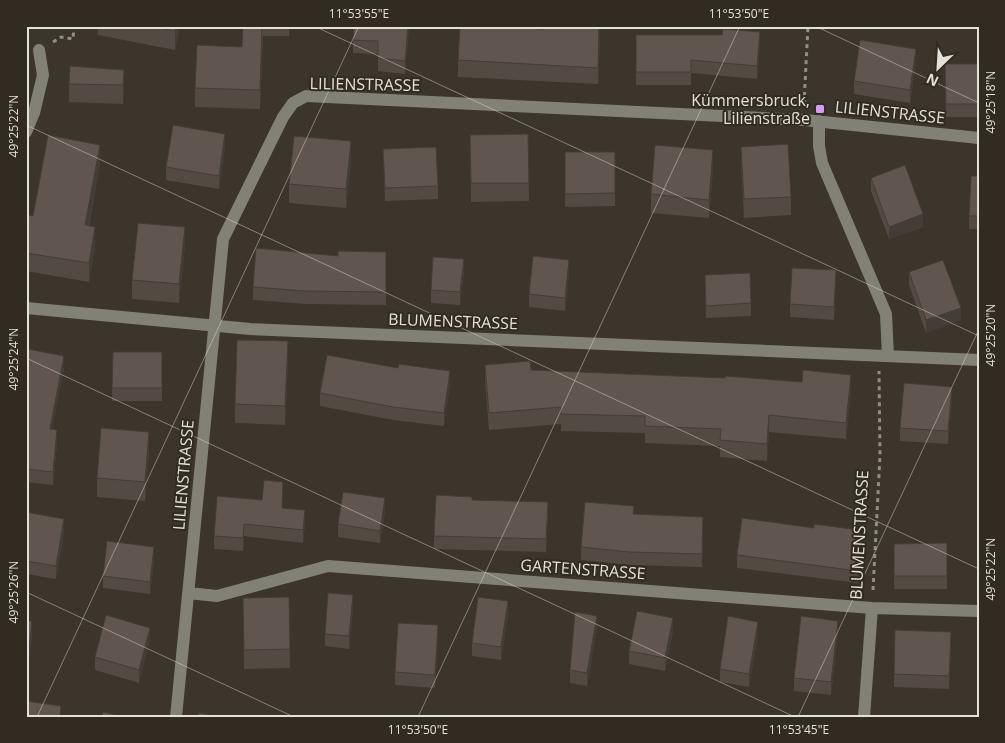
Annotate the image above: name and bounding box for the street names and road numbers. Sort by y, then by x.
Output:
street label: LILIENSTRASSE [310,72,420,96]
street label: LILIENSTRASSE [834,95,946,129]
street label: BLUMENSTRASSE [388,308,518,334]
street label: LILIENSTRASSE [167,419,199,531]
street label: BLUMENSTRASSE [845,470,873,600]
street label: GARTENSTRASSE [520,554,646,584]

